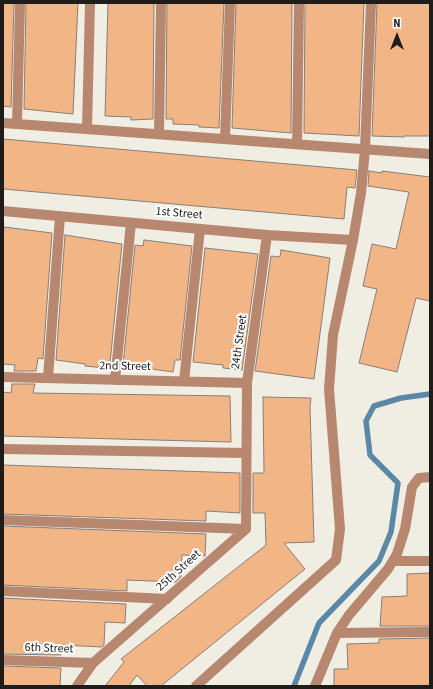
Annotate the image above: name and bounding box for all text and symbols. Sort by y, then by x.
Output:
north arrow [377,16,417,56]
text: N [393,16,401,31]
street label: 1st Street [155,205,203,223]
street label: 24th Street [229,314,251,370]
street label: 2nd Street [99,359,151,375]
street label: 25th Street [154,547,204,595]
street label: 6th Street [24,641,74,657]

